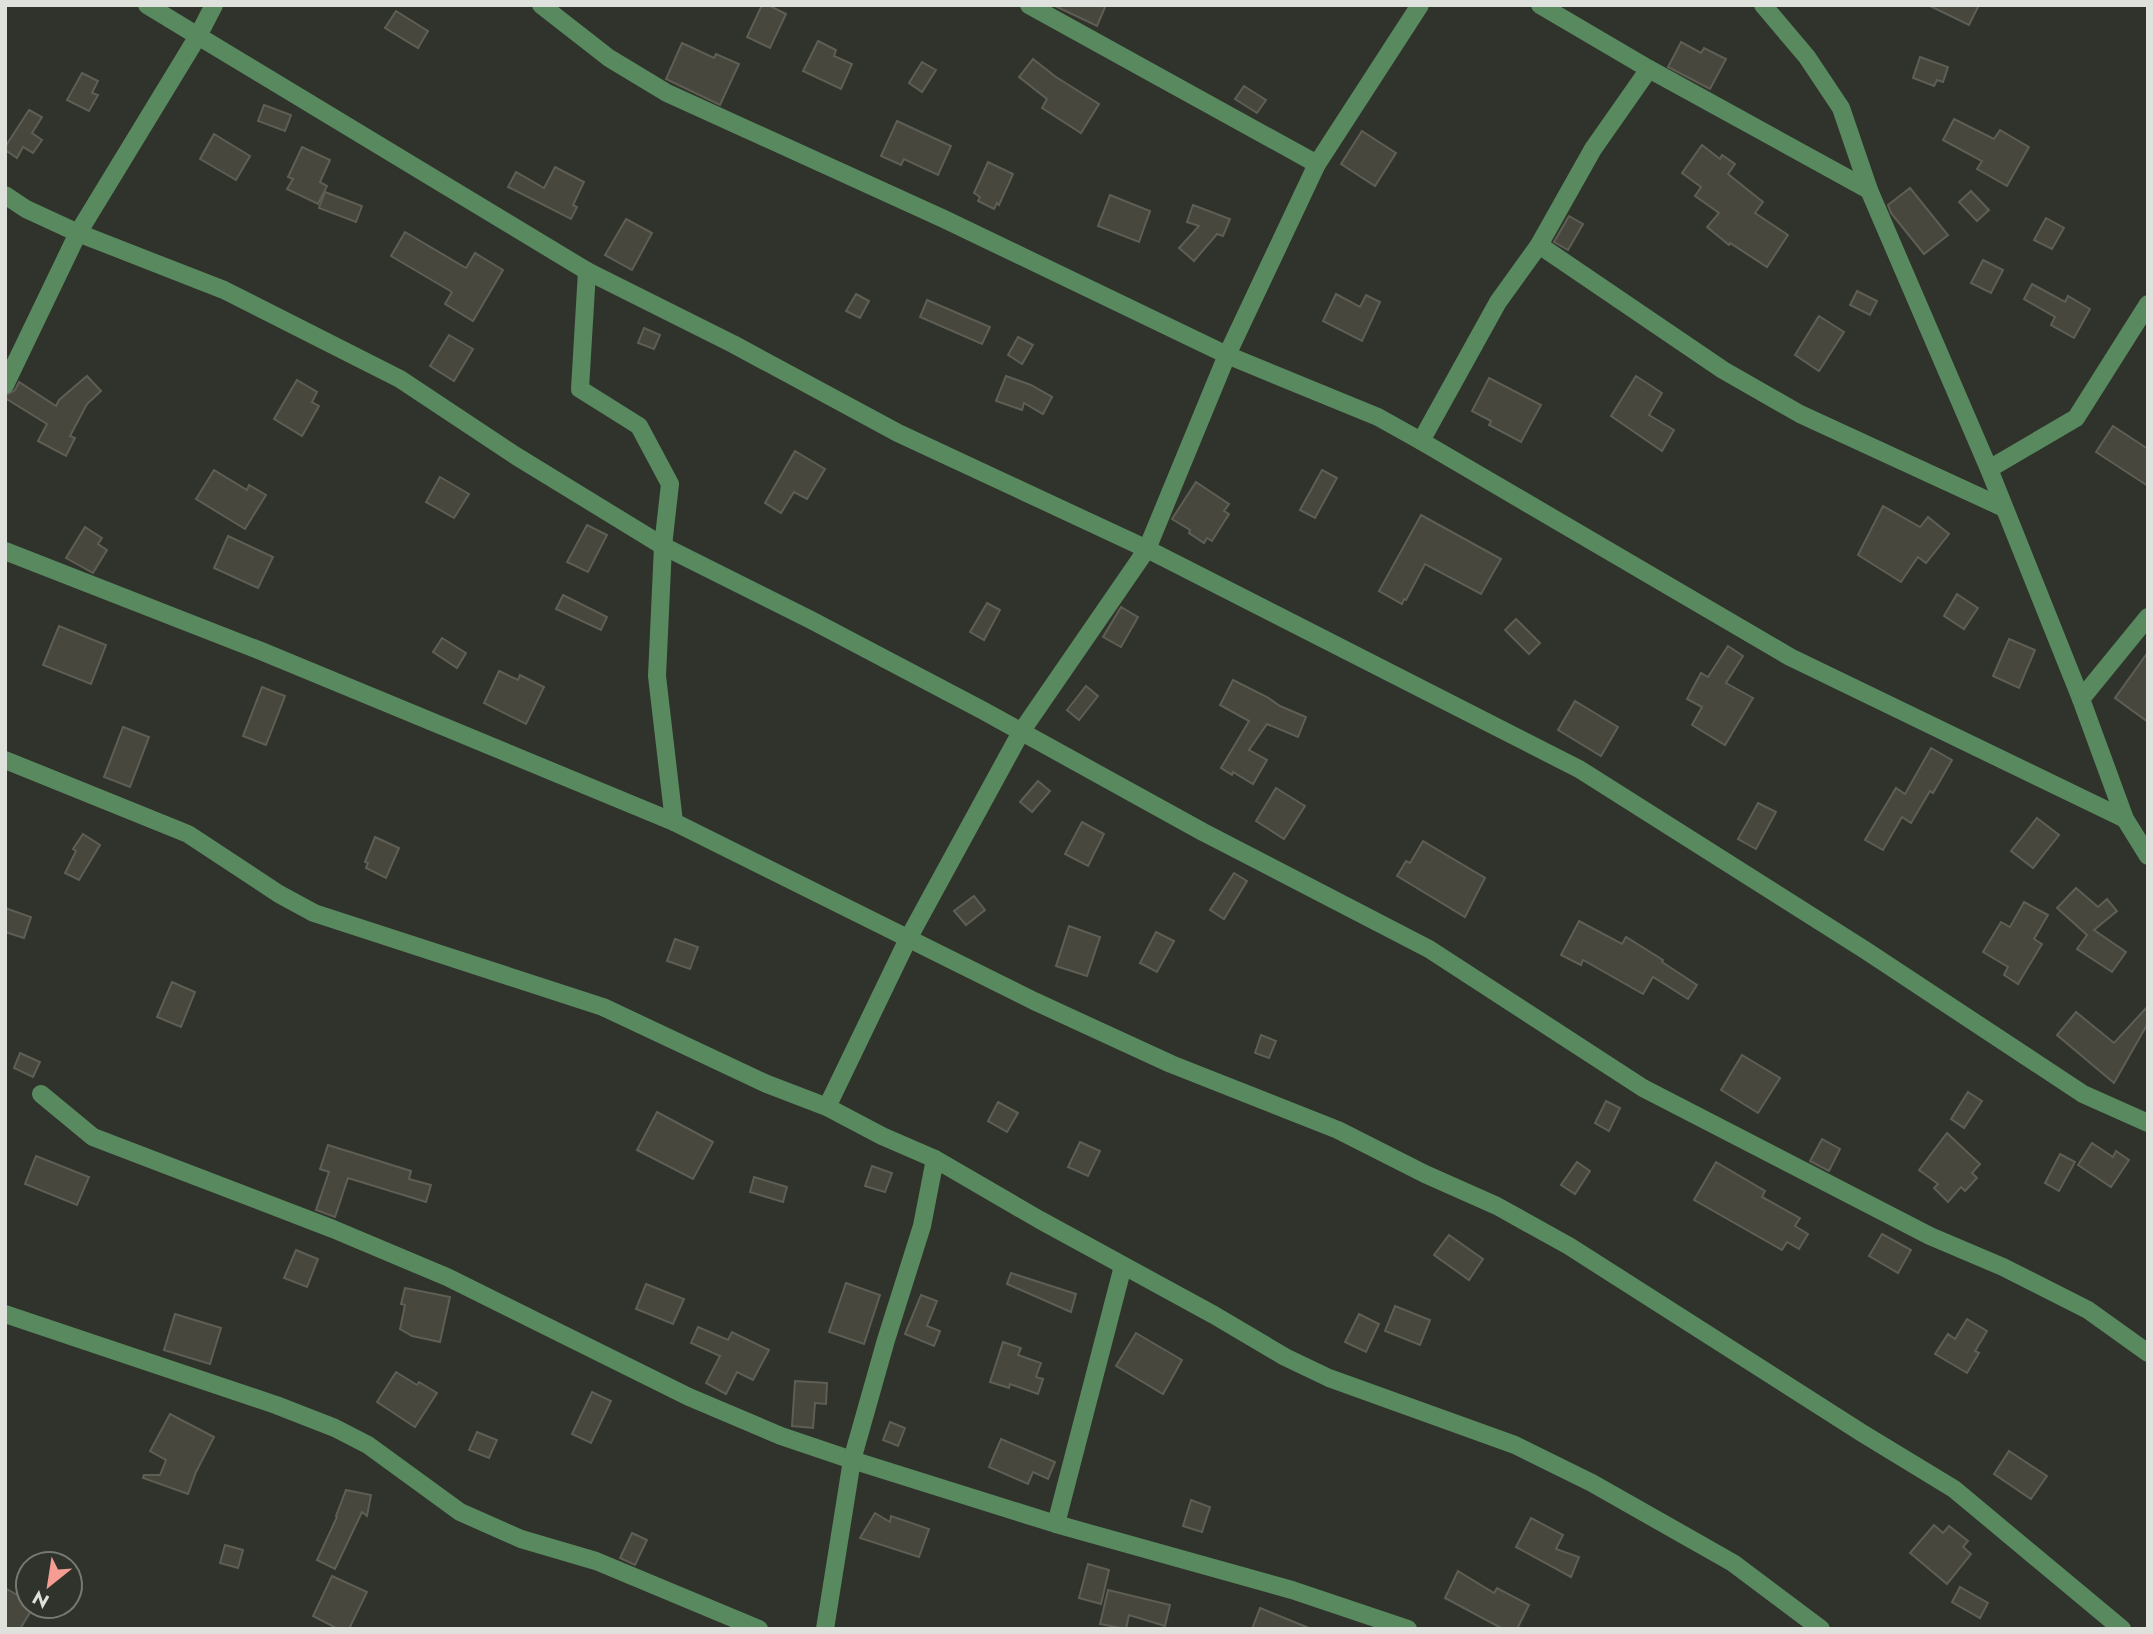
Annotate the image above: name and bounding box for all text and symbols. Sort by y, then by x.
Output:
north arrow [14,1550,84,1620]
text: N [27,1584,54,1615]

